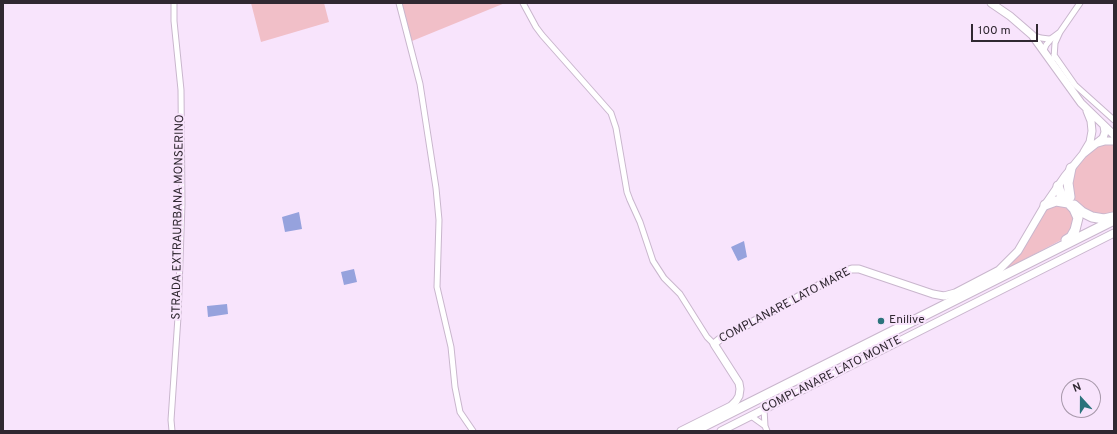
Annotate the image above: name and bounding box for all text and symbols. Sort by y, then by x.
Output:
scale bar [973,16,1040,42]
text: 100 m [978,23,1011,39]
street label: STRADA EXTRAURBANA MONSERINO [170,114,188,320]
street label: COMPLANARE LATO MARE [717,265,853,347]
place label: Enilive [889,314,925,328]
marker: Enilive [876,316,886,326]
street label: COMPLANARE LATO MONTE [760,333,904,417]
north arrow [1061,378,1101,418]
text: N [1071,380,1083,396]

